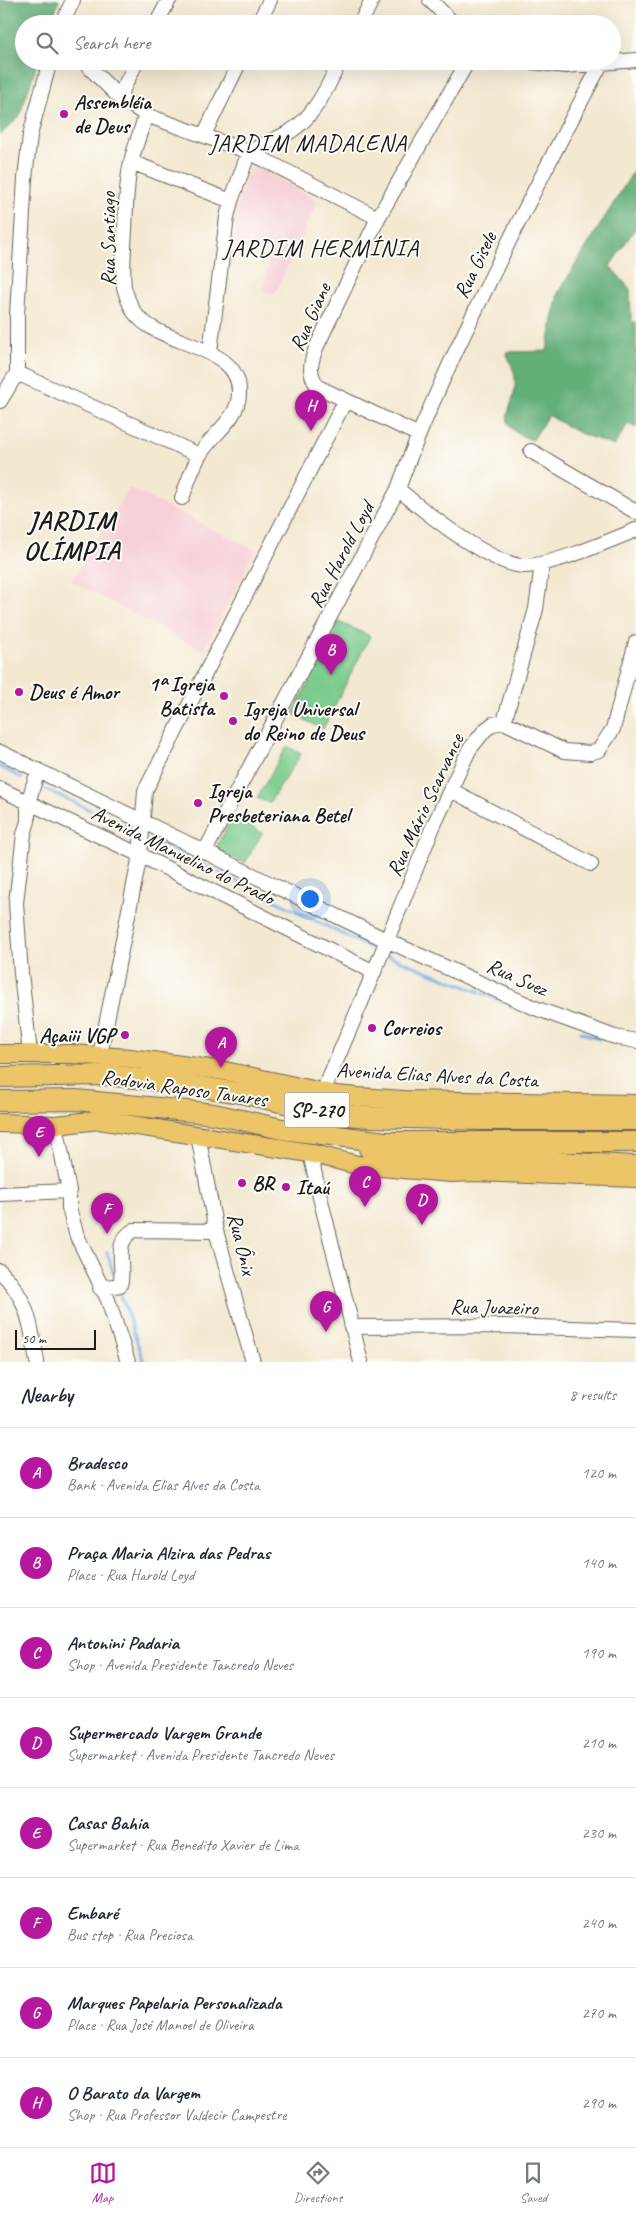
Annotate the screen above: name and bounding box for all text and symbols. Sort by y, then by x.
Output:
search box [15,15,621,70]
icon: search [33,29,61,57]
text: Search here [73,31,150,55]
place label: Assembléia de Deus [74,89,152,139]
marker: Assembléia de Deus [58,108,70,120]
district label: JARDIM MADALENA [208,128,407,158]
street label: Rua Santiago [95,190,121,286]
street label: Rua Gisele [448,226,503,302]
district label: JARDIM HERMÍNIA [222,233,419,263]
street label: Rua Giane [284,278,337,355]
pin: H [295,390,327,431]
street label: Rua Harold Loyd [302,494,381,612]
district label: JARDIM OLÍMPIA [24,504,121,567]
pin: B [315,634,347,675]
place label: 1ª Igreja Batista [148,671,216,721]
place label: Deus é Amor [29,679,121,705]
marker: Deus é Amor [13,686,25,698]
marker: 1ª Igreja Batista [218,690,230,702]
place label: Igreja Universal do Reino de Deus [243,696,366,746]
marker: Igreja Universal do Reino de Deus [227,715,239,727]
street label: Rua Mário Scarvance [381,729,470,880]
place label: Igreja Presbeteriana Betel [208,778,354,828]
marker: Igreja Presbeteriana Betel [192,797,204,809]
street label: Avenida Manuelino do Prado [87,799,281,912]
your location [297,886,323,912]
street label: Rua Suez [483,952,553,1003]
place label: Correios [382,1015,443,1041]
place label: Açaiii VGP [39,1022,118,1048]
marker: Correios [366,1022,378,1034]
pin: A [205,1027,237,1068]
marker: Açaiii VGP [119,1029,131,1041]
street label: Avenida Elias Alves da Costa [336,1057,541,1093]
street label: Rodovia Raposo Tavares [99,1063,270,1113]
road number: SP-270 [284,1092,350,1128]
pin: E [23,1116,55,1157]
pin: C [349,1166,381,1207]
place label: BR [252,1170,276,1196]
place label: Itaú [296,1174,331,1200]
marker: BR [236,1177,248,1189]
marker: Itaú [280,1181,292,1193]
pin: D [406,1184,438,1225]
pin: F [91,1193,123,1234]
street label: Rua Ônix [222,1210,263,1279]
pin: G [310,1291,342,1332]
street label: Rua Juazeiro [450,1293,540,1321]
scale bar [15,1327,96,1350]
text: 50 m [22,1330,46,1347]
text: Nearby [20,1382,73,1408]
text: 8 results [569,1385,616,1405]
text: Bradesco [67,1451,127,1475]
text: A [32,1463,40,1483]
text: 120 m [582,1463,616,1483]
text: Bank · Avenida Elias Alves da Costa [67,1475,260,1495]
text: Praça Maria Alzira das Pedras [67,1541,270,1565]
text: B [32,1553,40,1573]
text: 140 m [582,1553,616,1573]
text: Place · Rua Harold Loyd [67,1565,194,1585]
text: Antonini Padaria [67,1631,179,1655]
text: C [32,1643,40,1663]
text: 190 m [582,1643,616,1663]
text: Shop · Avenida Presidente Tancredo Neves [67,1655,293,1675]
text: Supermercado Vargem Grande [67,1721,261,1745]
text: D [31,1733,41,1753]
text: 210 m [582,1733,616,1753]
text: Supermarket · Avenida Presidente Tancredo Neves [67,1745,334,1765]
text: Casas Bahia [67,1811,148,1835]
text: E [32,1823,40,1843]
text: 230 m [582,1823,616,1843]
text: Supermarket · Rua Benedito Xavier de Lima [67,1835,299,1855]
text: Embaré [67,1901,118,1925]
text: F [32,1913,40,1933]
text: 240 m [582,1913,616,1933]
text: Bus stop · Rua Preciosa [67,1925,193,1945]
text: Marques Papelaria Personalizada [67,1991,282,2015]
text: G [32,2003,40,2023]
text: 270 m [582,2003,616,2023]
text: Place · Rua José Manoel de Oliveira [67,2015,253,2035]
text: O Barato da Vargem [67,2081,200,2105]
text: H [31,2093,41,2113]
text: 290 m [582,2093,616,2113]
text: Shop · Rua Professor Valdecir Campestre [67,2105,286,2125]
tab: Map [89,2159,117,2206]
tab: Directions [294,2159,342,2206]
tab: Saved [519,2159,547,2206]

